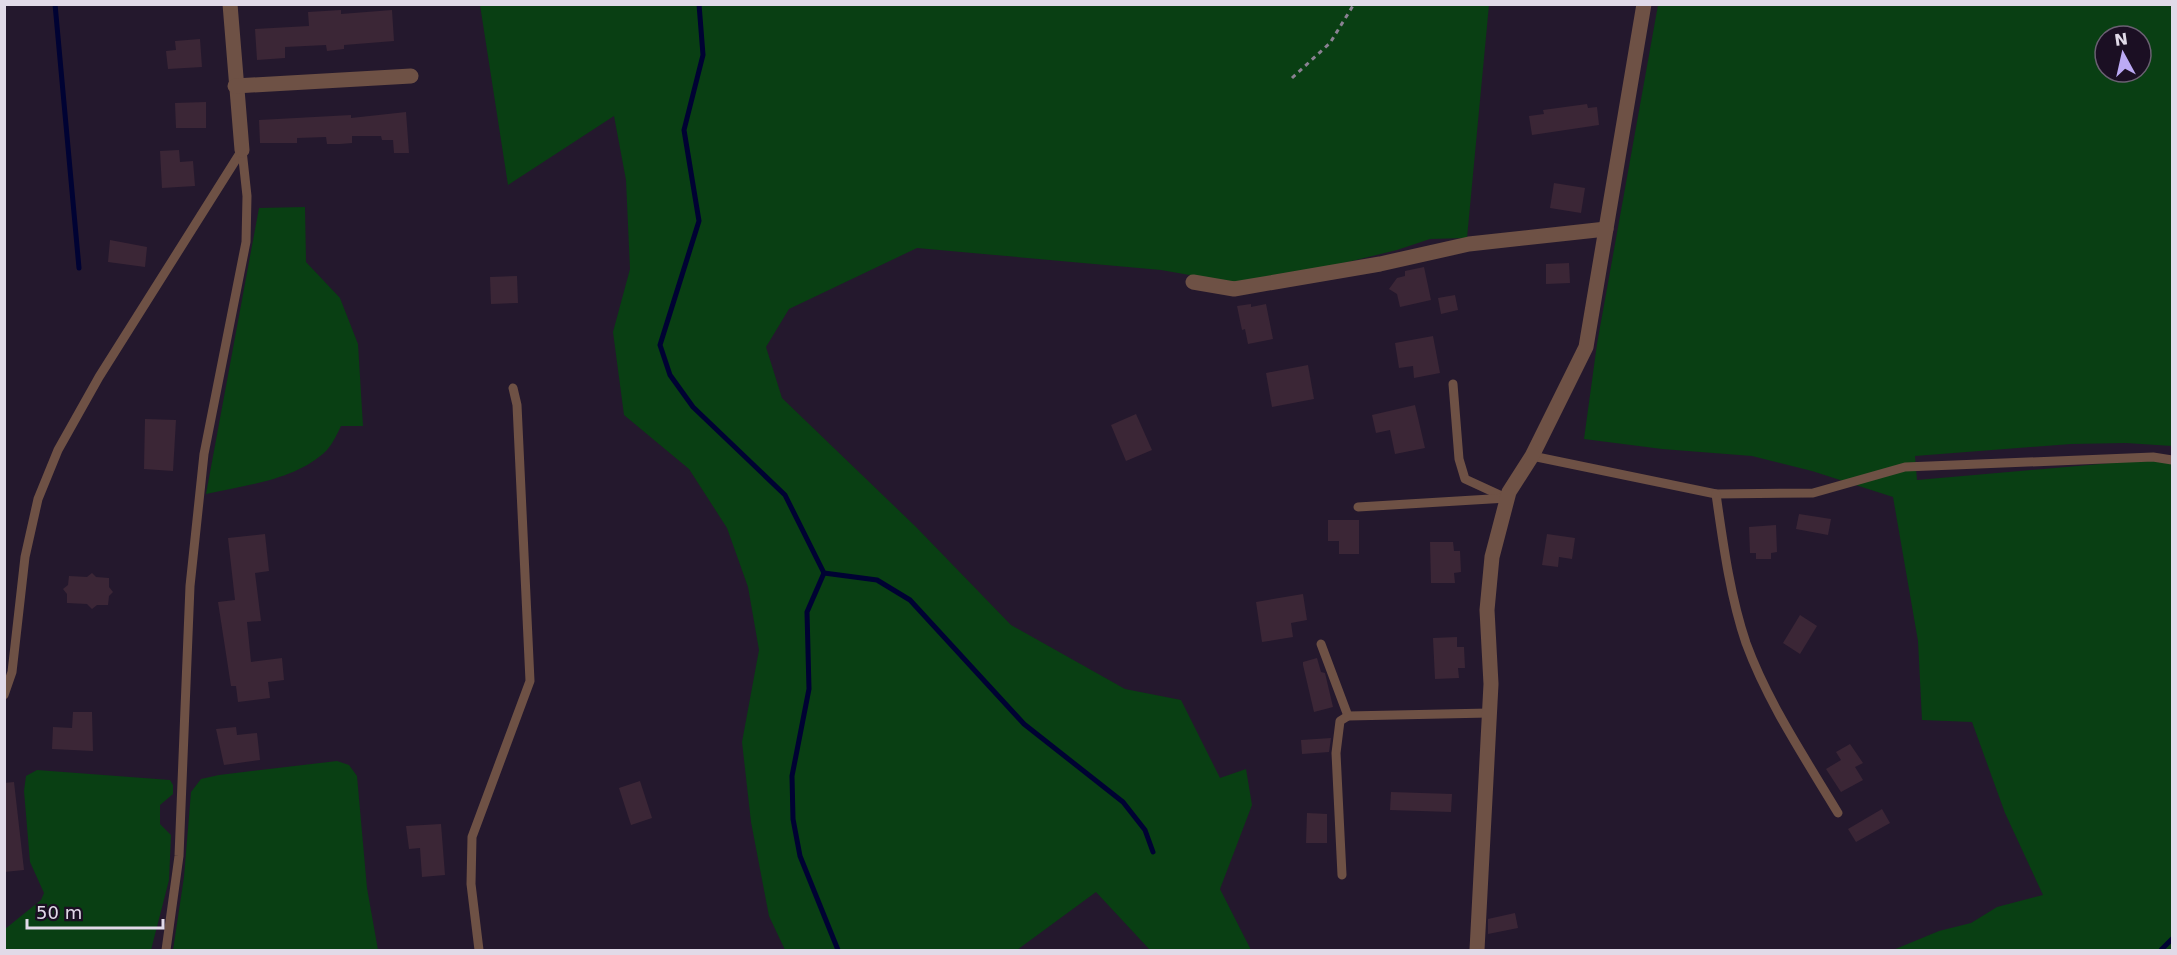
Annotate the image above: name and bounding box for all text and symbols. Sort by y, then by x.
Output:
north arrow [2093,24,2153,84]
text: N [2113,29,2129,50]
scale bar [27,892,164,930]
text: 50 m [36,902,82,923]

